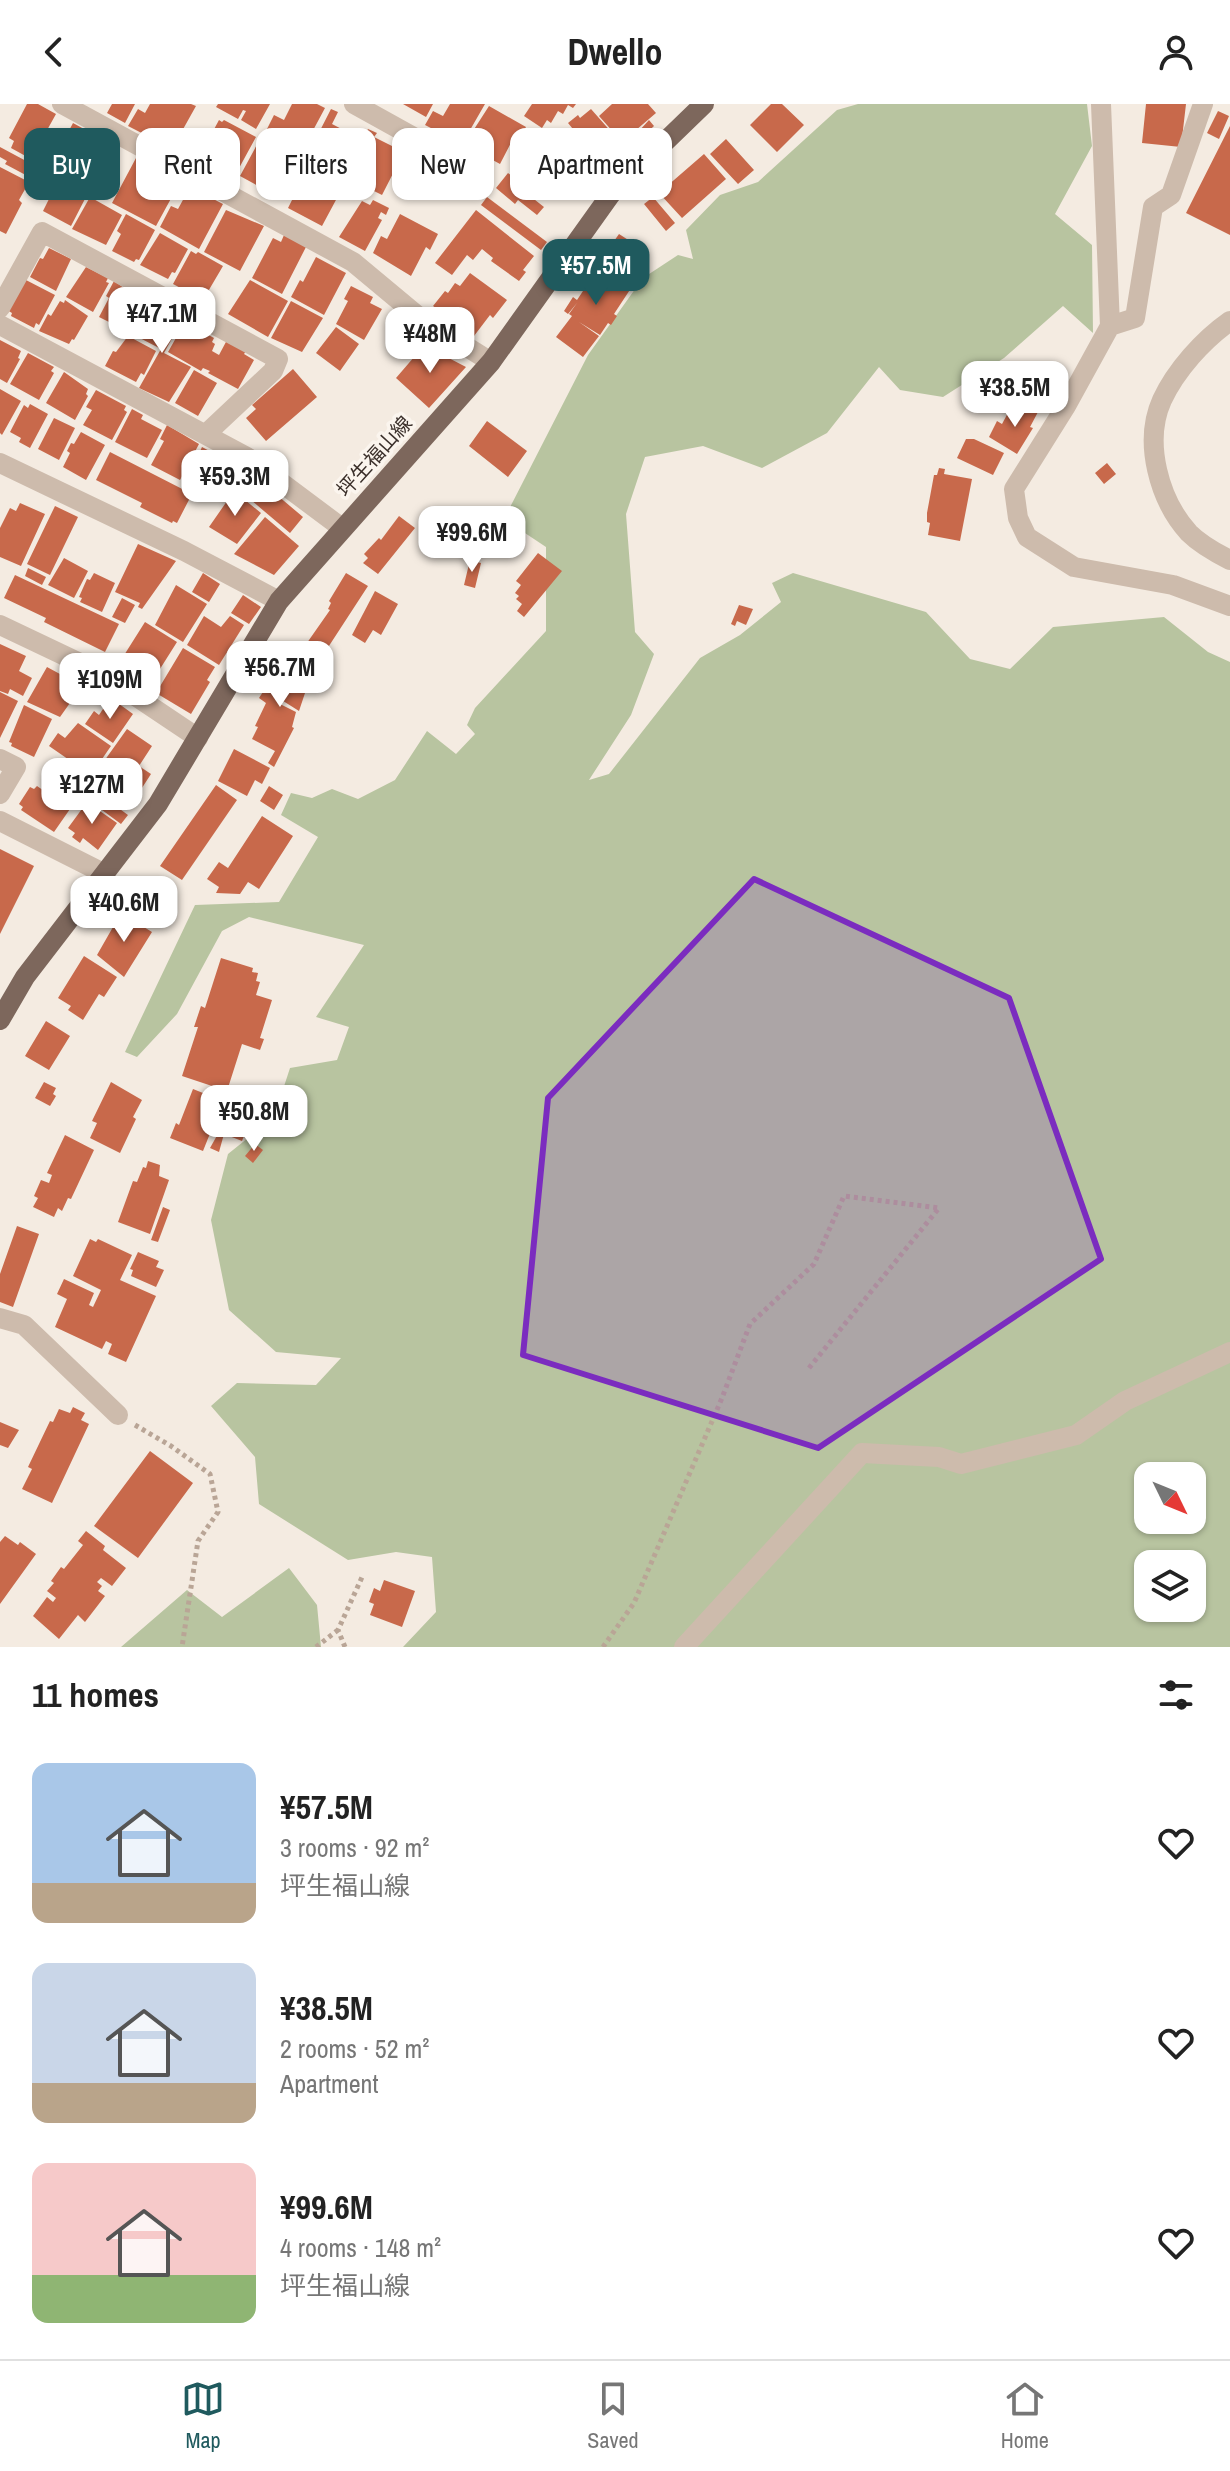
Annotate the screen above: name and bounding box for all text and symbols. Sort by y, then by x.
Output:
text: Dwello [567,28,663,76]
icon: back [32,30,76,74]
icon: person [1154,30,1198,74]
chip: Buy [24,128,120,200]
chip: Rent [136,128,240,200]
chip: Filters [256,128,376,200]
chip: New [392,128,494,200]
chip: Apartment [510,128,672,200]
pin: ¥57.5M [531,239,661,307]
text: ¥57.5M [560,247,632,282]
pin: ¥47.1M [97,287,227,355]
text: ¥47.1M [126,295,198,330]
pin: ¥48M [383,307,477,375]
text: ¥48M [403,315,457,350]
pin: ¥38.5M [950,361,1080,429]
text: ¥38.5M [979,369,1051,404]
street label: 坪生福山線 [331,410,417,502]
pin: ¥59.3M [170,450,300,518]
text: ¥59.3M [199,458,271,493]
pin: ¥99.6M [407,506,537,574]
text: ¥99.6M [436,514,508,549]
pin: ¥56.7M [215,641,345,709]
text: ¥56.7M [244,649,316,684]
pin: ¥109M [54,653,166,721]
text: ¥109M [77,661,143,696]
pin: ¥127M [36,758,148,826]
text: ¥127M [59,766,125,801]
pin: ¥40.6M [59,876,189,944]
text: ¥40.6M [88,884,160,919]
pin: ¥50.8M [189,1085,319,1153]
text: ¥50.8M [218,1093,290,1128]
north arrow [1134,1462,1206,1534]
map controls [1134,1462,1206,1622]
button: layers [1134,1550,1206,1622]
text: 11 homes [32,1672,159,1718]
icon: filters [1154,1673,1198,1717]
text: ¥57.5M [280,1784,373,1830]
icon: home [96,1795,192,1891]
icon: heart [1154,1821,1198,1865]
text: 3 rooms · 92 m² [280,1830,429,1865]
text: 坪生福山線 [280,1868,410,1903]
text: ¥38.5M [280,1985,373,2031]
icon: home [96,1995,192,2091]
icon: heart [1154,2021,1198,2065]
text: 2 rooms · 52 m² [280,2031,429,2066]
text: Apartment [280,2066,378,2101]
text: ¥99.6M [280,2184,373,2230]
icon: home [96,2195,192,2291]
icon: heart [1154,2221,1198,2265]
text: 4 rooms · 148 m² [280,2230,441,2265]
text: 坪生福山線 [280,2268,410,2303]
tab: Map [181,2377,225,2455]
tab: Saved [587,2377,639,2455]
tab: Home [1001,2377,1049,2455]

